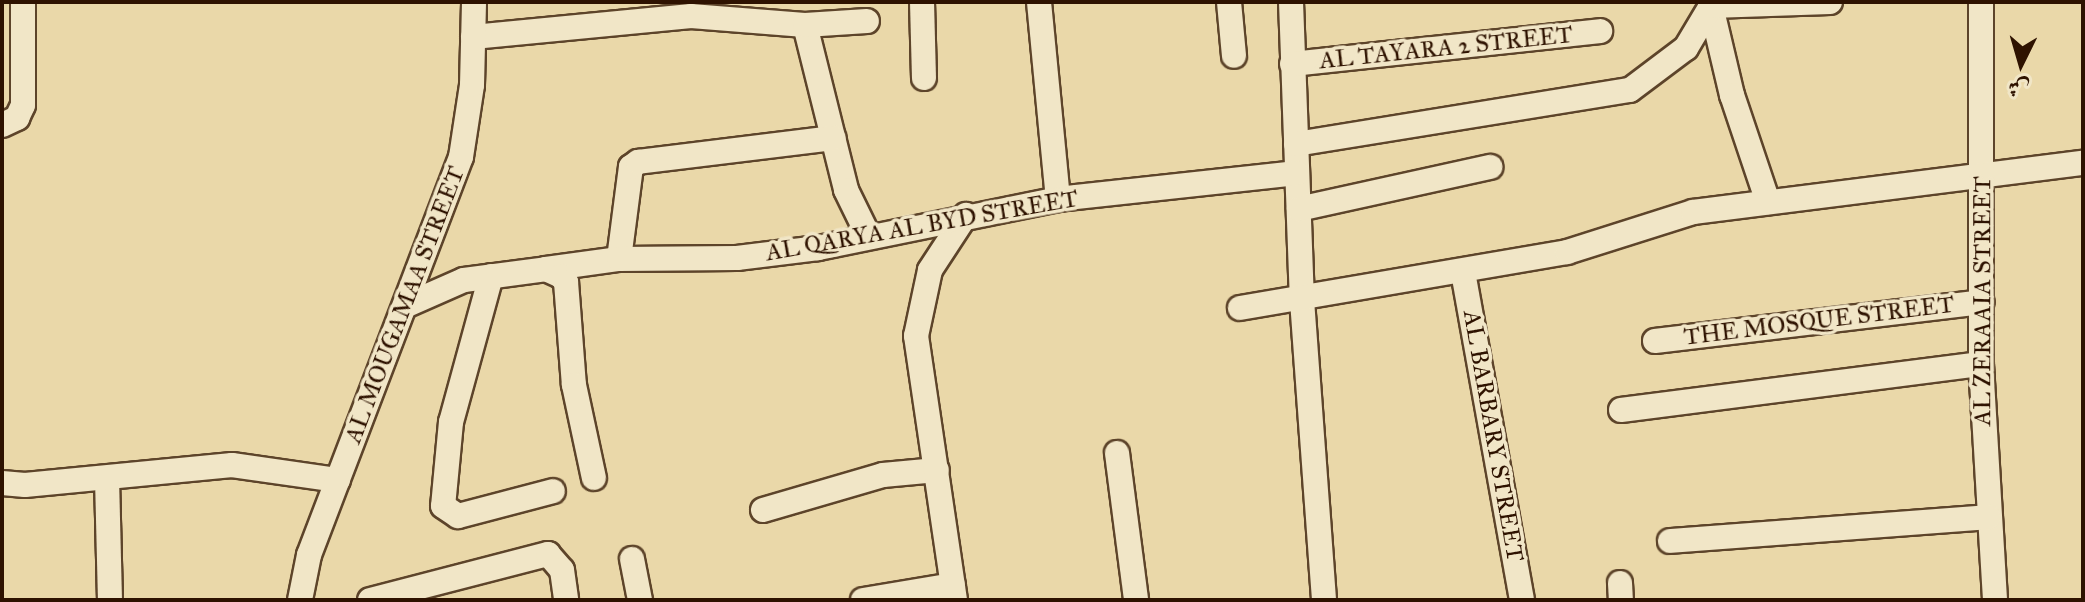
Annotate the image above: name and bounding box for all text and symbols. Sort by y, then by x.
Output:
street label: AL TAYARA 2 STREET [1318,20,1574,76]
north arrow [1981,24,2061,104]
text: ش [2007,74,2031,103]
street label: AL MOUGAMAA STREET [339,163,471,447]
street label: AL ZERAAIA STREET [1969,176,1997,426]
street label: AL QARYA AL BYD STREET [764,184,1080,268]
street label: THE MOSQUE STREET [1682,290,1956,352]
street label: AL BARBARY STREET [1457,308,1529,564]

